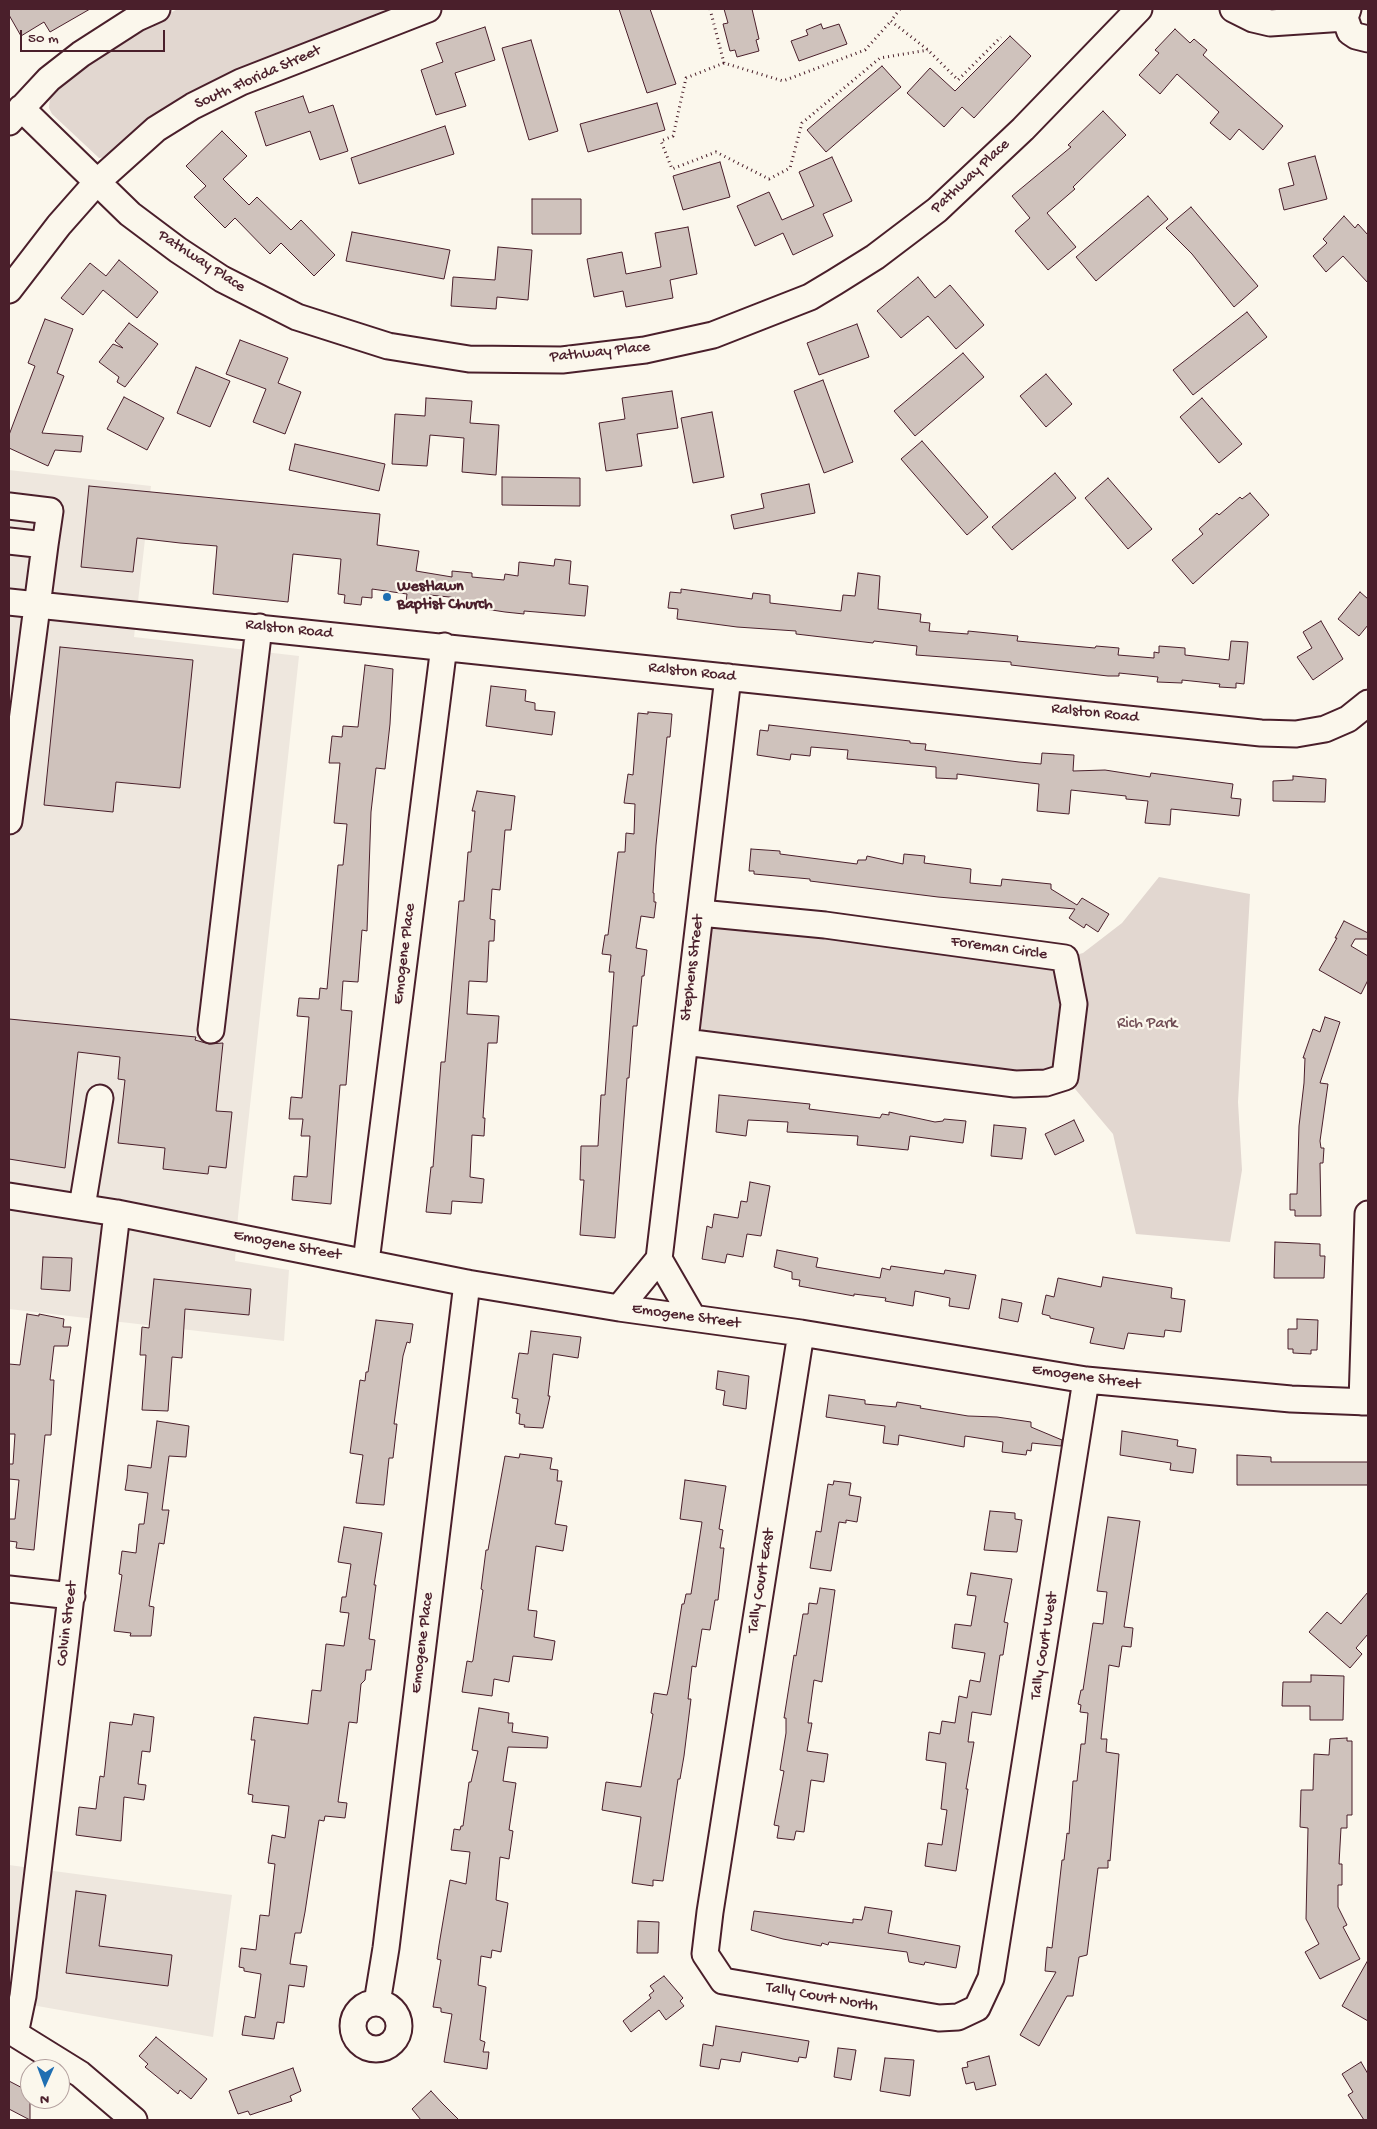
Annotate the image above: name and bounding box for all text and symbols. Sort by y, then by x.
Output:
scale bar [22,20,168,52]
text: 50 m [28,30,59,48]
street label: South Florida Street [192,42,324,114]
street label: Pathway Place [928,136,1014,218]
street label: Pathway Place [154,227,248,297]
street label: Pathway Place [549,338,651,368]
place label: Westlawn Baptist Church [397,578,493,616]
marker: Westlawn Baptist Church [381,591,393,603]
street label: Ralston Road [244,616,334,644]
street label: Ralston Road [647,659,737,687]
street label: Ralston Road [1050,700,1140,728]
street label: Emogene Place [389,902,421,1006]
street label: Stephens Street [677,914,709,1022]
street label: Foreman Circle [950,933,1048,965]
park label: Rich Park [1117,1015,1177,1035]
street label: Emogene Street [232,1226,342,1266]
street label: Emogene Street [631,1300,741,1334]
street label: Emogene Street [1031,1361,1141,1395]
street label: Tally Court East [744,1527,780,1635]
street label: Colvin Street [53,1581,83,1667]
street label: Emogene Place [407,1591,439,1695]
street label: Tally Court West [1027,1591,1063,1701]
street label: Tally Court North [764,1979,880,2017]
north arrow [20,2059,70,2109]
text: N [40,2090,49,2107]

